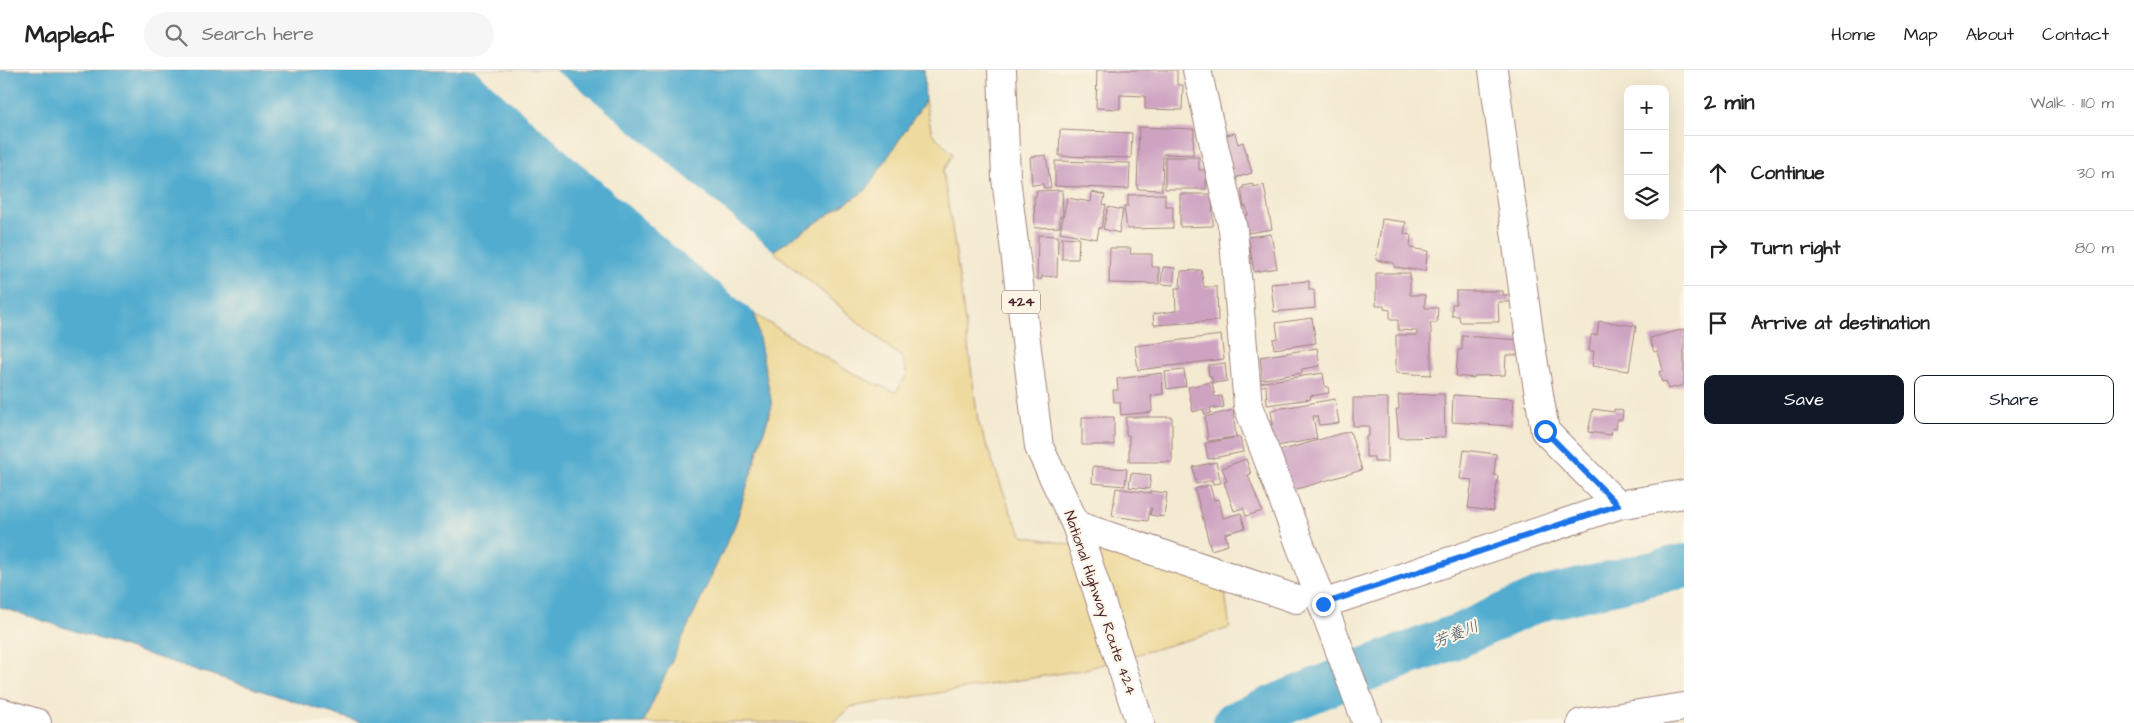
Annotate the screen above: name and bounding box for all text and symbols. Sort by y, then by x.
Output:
search box [144,12,494,57]
text: Mapleaf [25,18,114,52]
icon: search [162,21,190,49]
text: Search here [202,21,314,48]
text: Home [1831,22,1876,47]
text: Map [1904,22,1938,47]
text: About [1966,22,2014,47]
text: Contact [2042,22,2109,47]
map controls [1624,85,1669,220]
button: + [1624,85,1669,130]
text: 2 min [1704,88,1754,117]
text: Walk · 110 m [2030,92,2114,114]
button: − [1624,130,1669,175]
icon: ahead [1704,159,1732,187]
text: Continue [1751,160,1825,187]
text: 30 m [2077,162,2114,184]
button: layers [1624,175,1669,220]
icon: right [1704,234,1732,262]
text: Turn right [1751,235,1840,262]
text: 80 m [2075,237,2114,259]
road number: 424 [1002,290,1040,313]
icon: arrive [1704,309,1732,337]
text: Arrive at destination [1751,310,1930,337]
button: Save [1704,375,1904,424]
button: Share [1914,375,2114,424]
route start [1534,420,1557,443]
street label: National Highway Route 424 [1058,508,1141,698]
route end [1312,593,1335,616]
water label: 芳養川 [1430,615,1482,653]

